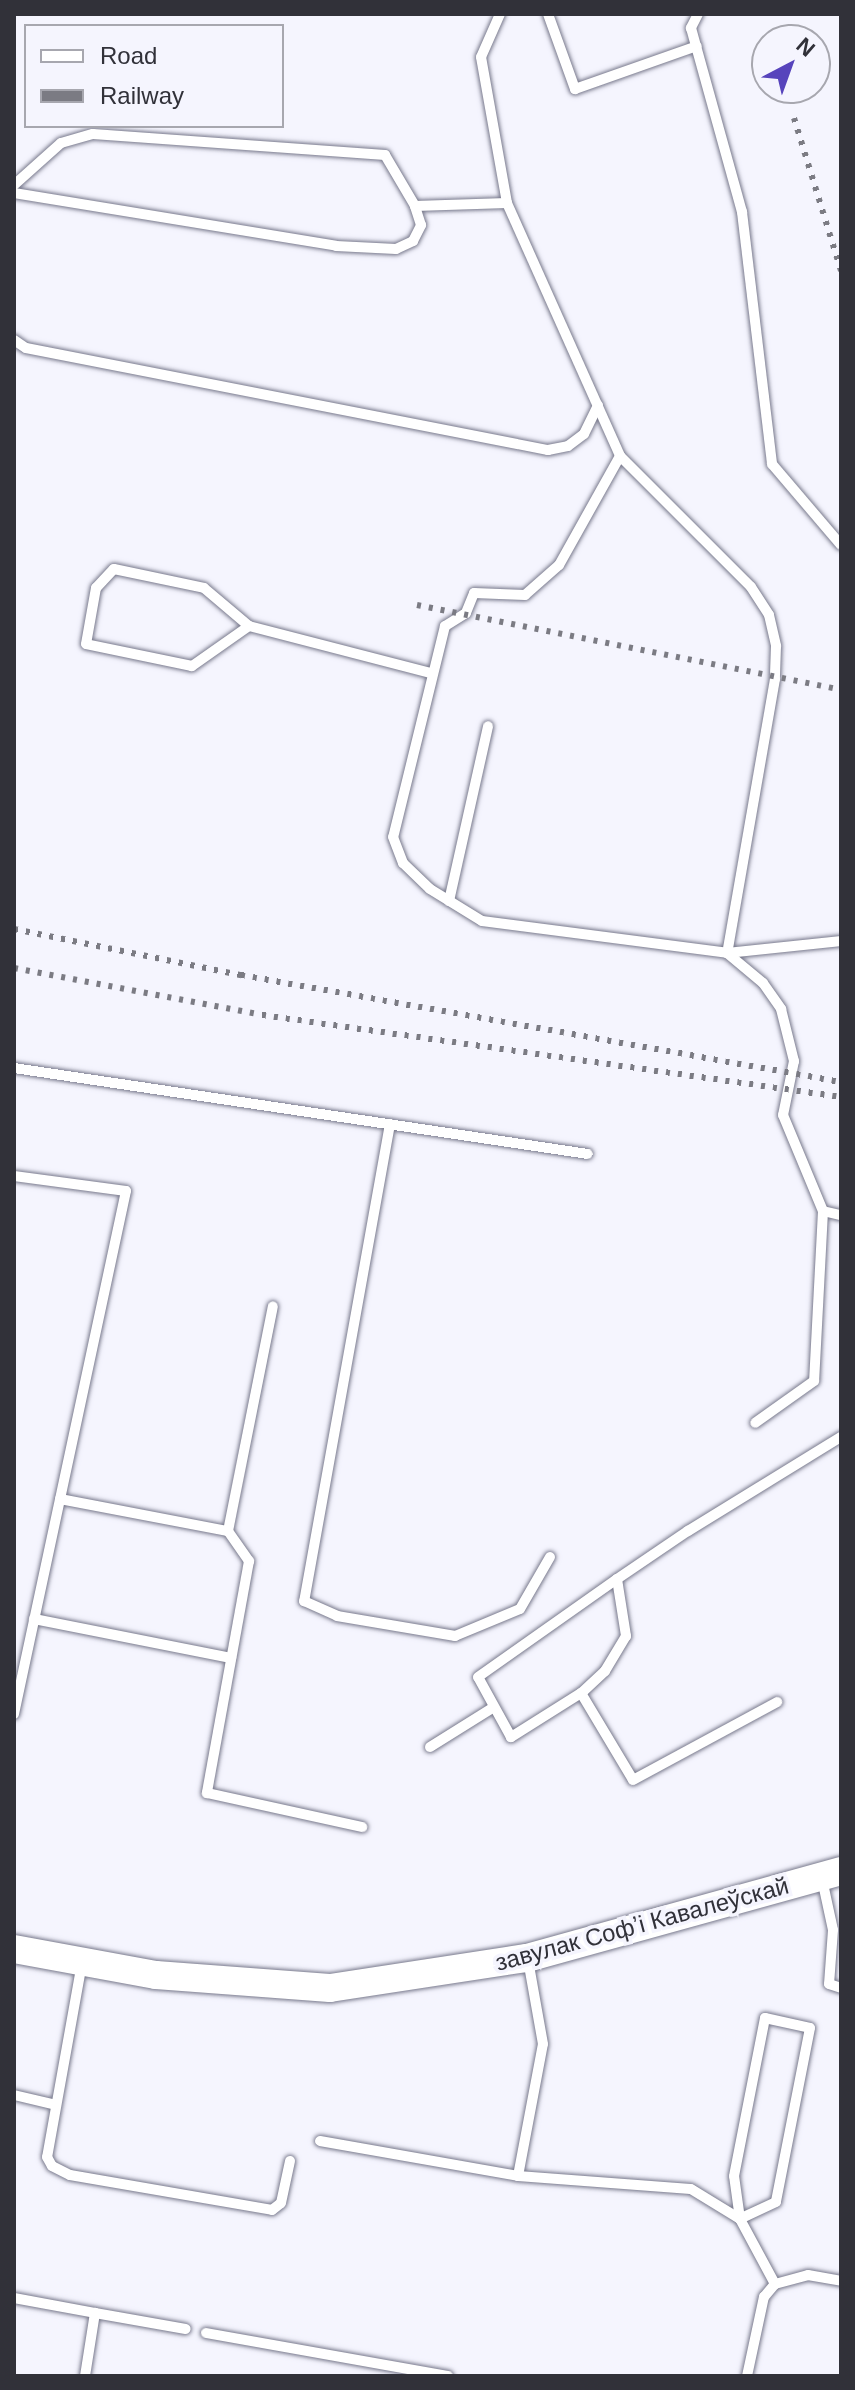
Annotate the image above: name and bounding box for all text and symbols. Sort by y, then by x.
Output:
legend [24,24,284,128]
north arrow [751,24,831,104]
text: N [792,32,820,62]
text: Road [100,42,157,69]
text: Railway [100,82,184,109]
street label: завулак Софʼі Кавалеўскай [492,1871,792,1977]

